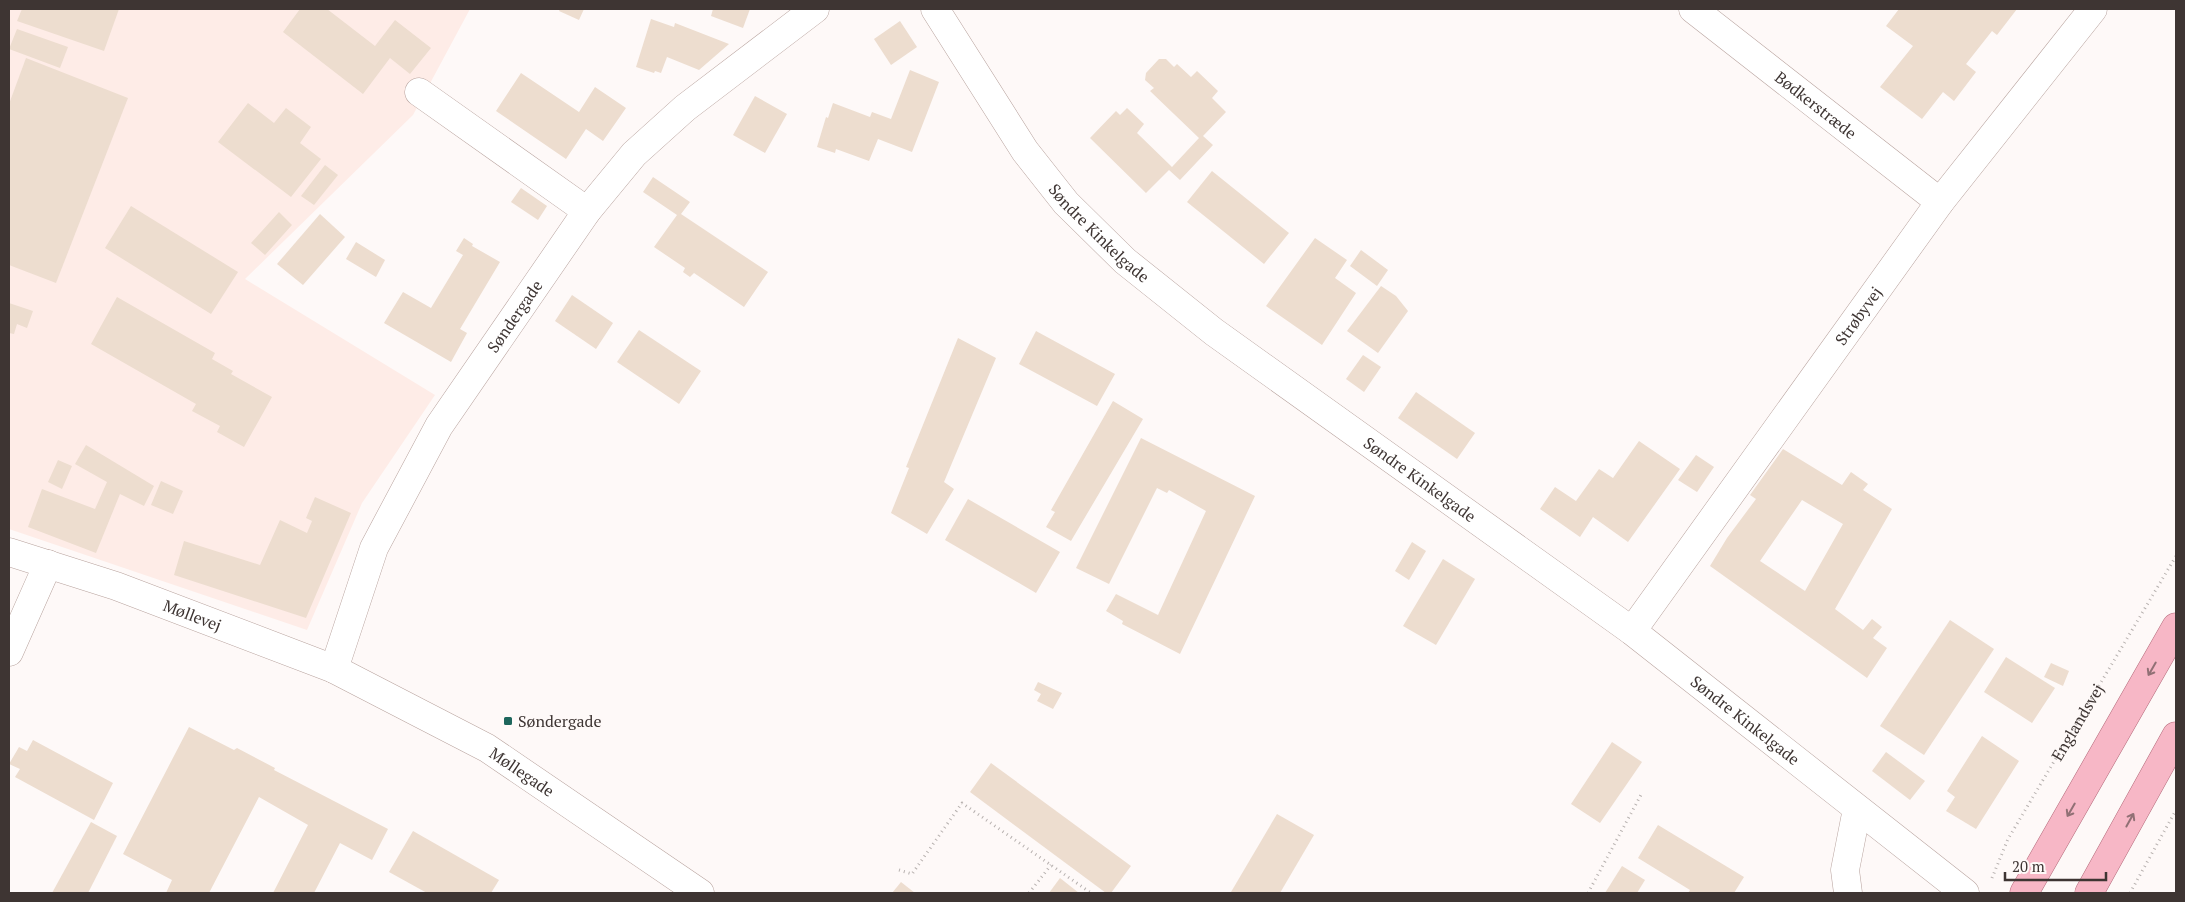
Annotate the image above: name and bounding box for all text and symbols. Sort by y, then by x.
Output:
street label: Bødkerstræde [1770,66,1861,144]
street label: Søndre Kinkelgade [1044,179,1154,287]
street label: Søndergade [482,276,547,357]
street label: Strøbyvej [1830,282,1887,349]
street label: Søndre Kinkelgade [1359,432,1480,527]
street label: Møllevej [160,594,225,636]
one-way arrow [2147,662,2157,677]
street label: Søndre Kinkelgade [1686,670,1804,770]
street label: Englandsvej [2046,680,2109,765]
place label: Søndergade [518,710,601,732]
marker: Søndergade [502,715,514,727]
street label: Møllegade [485,742,559,802]
one-way arrow [2066,803,2076,817]
one-way arrow [2125,813,2135,828]
scale bar [2005,850,2106,882]
text: 20 m [2012,856,2045,876]

